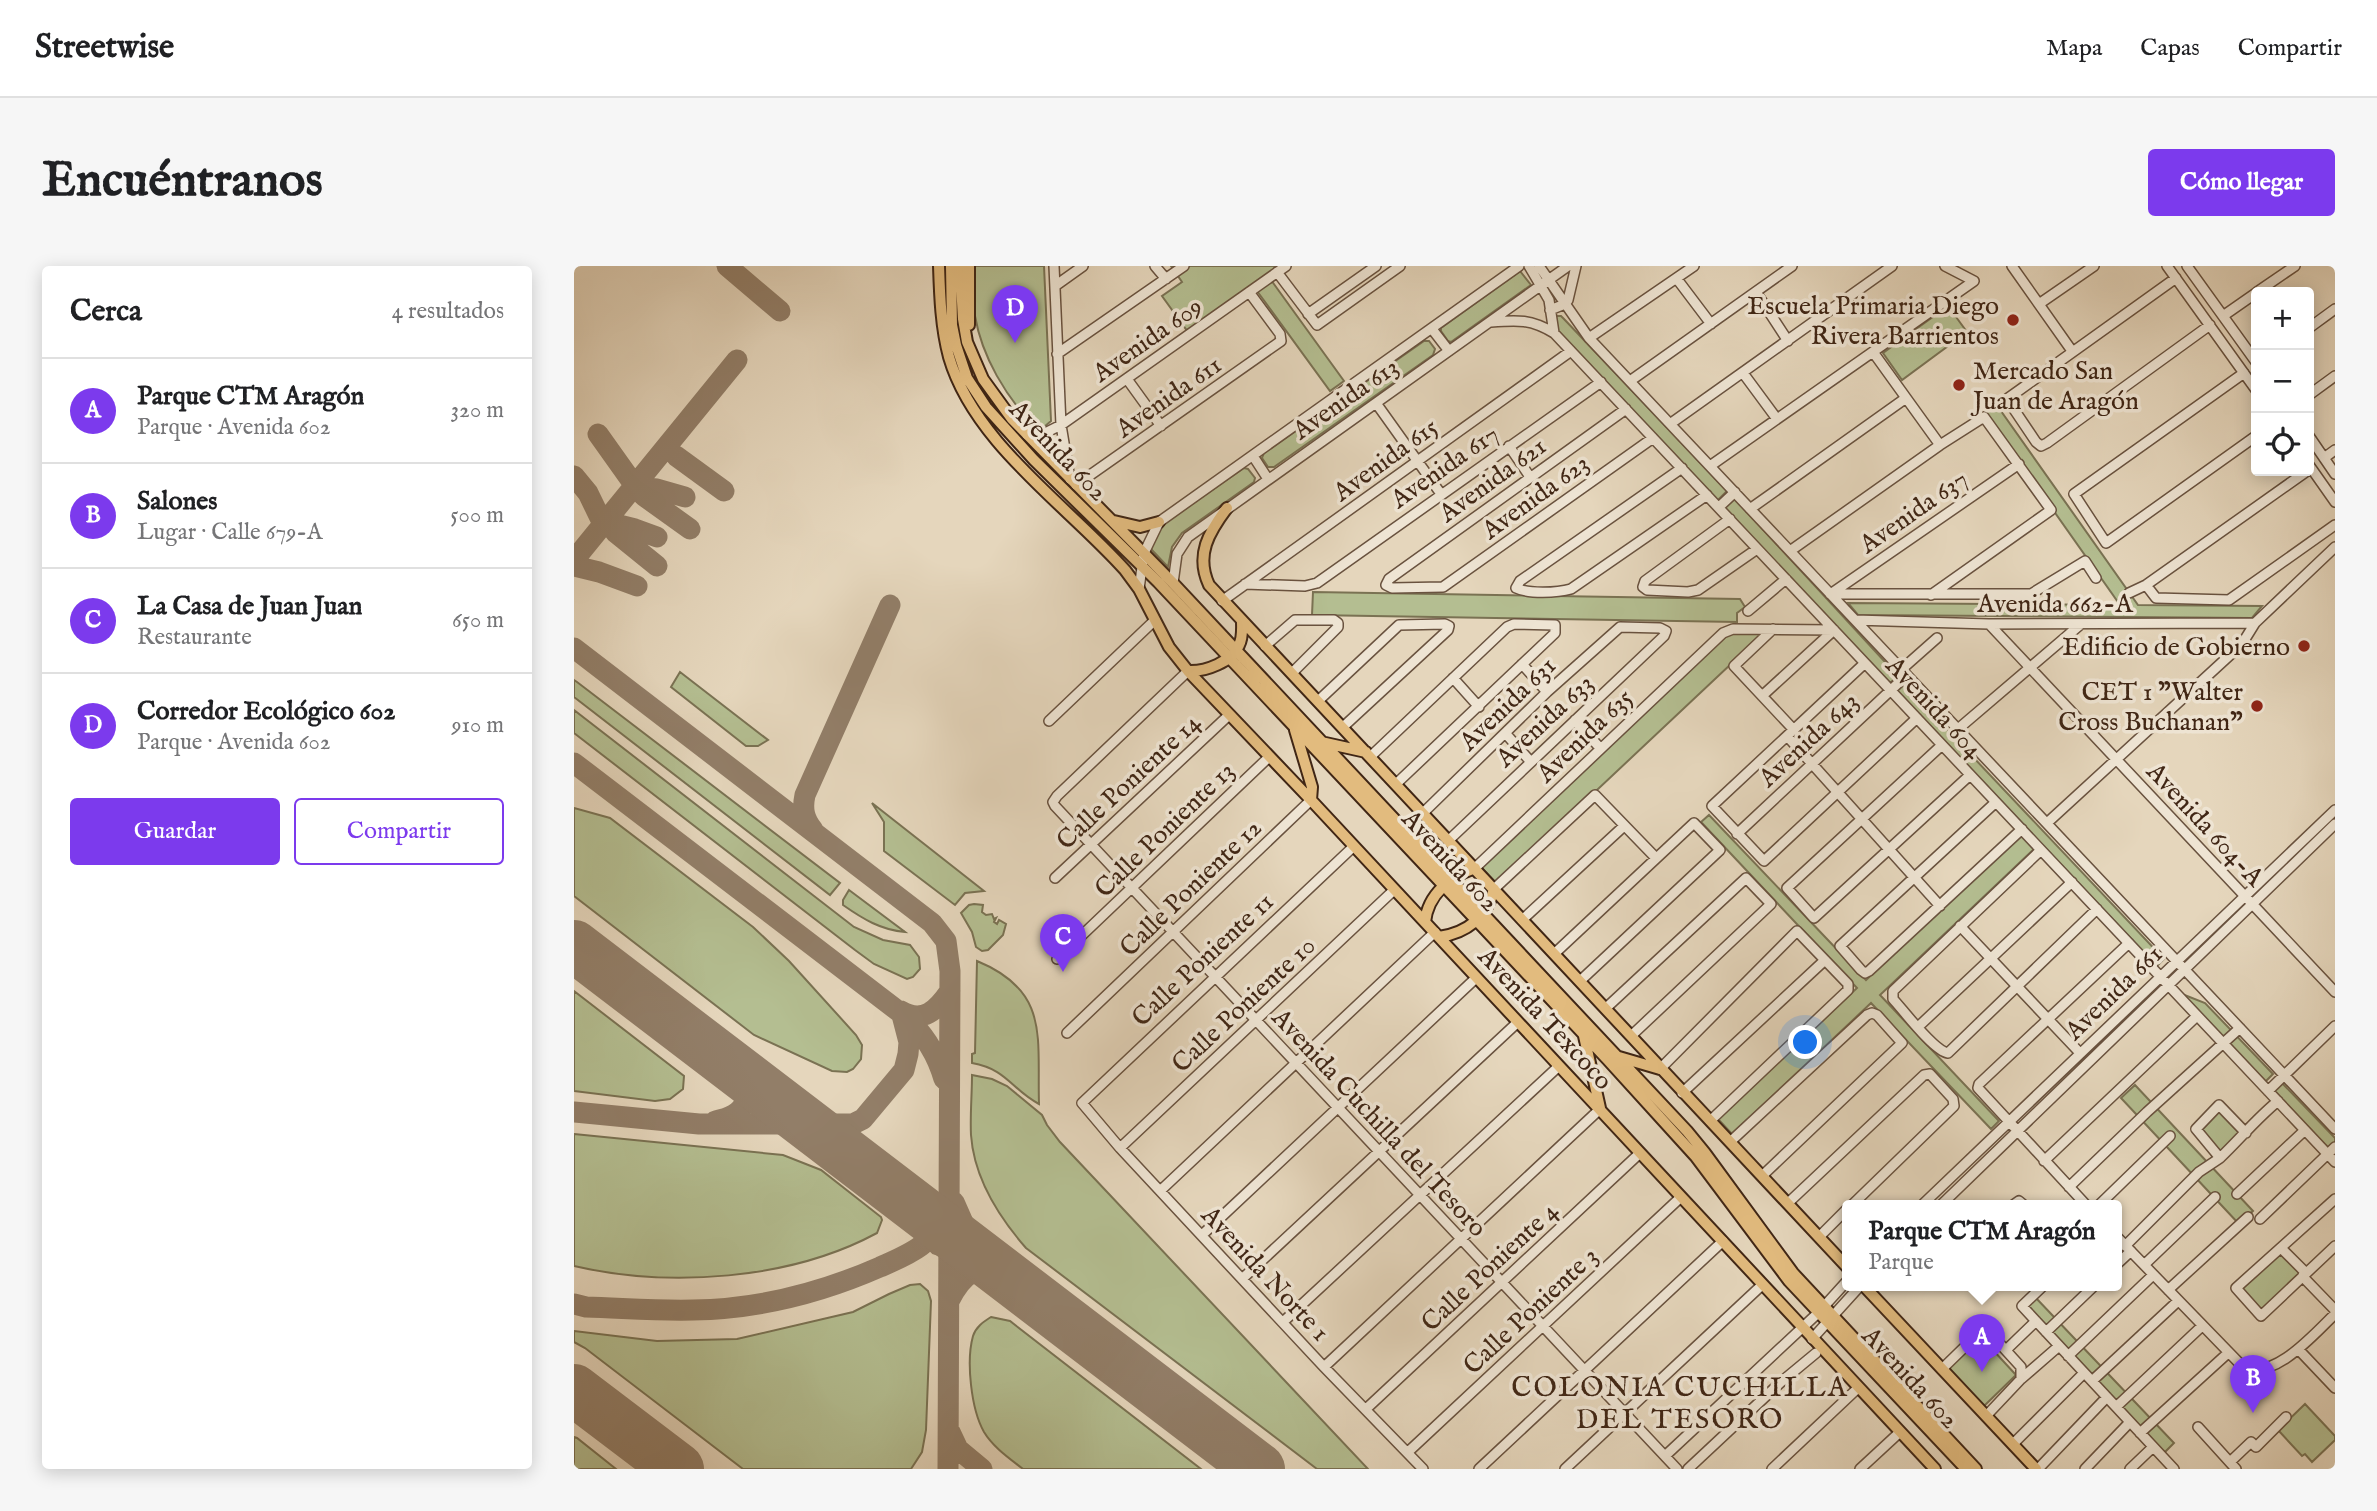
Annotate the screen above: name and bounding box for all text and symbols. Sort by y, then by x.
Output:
text: Streetwise [35,27,174,69]
text: Mapa [2046,33,2102,64]
text: Capas [2140,33,2200,64]
text: Compartir [2238,33,2342,64]
button: Cómo llegar [2148,149,2335,216]
text: Encuéntranos [42,151,323,213]
pin: D [992,285,1038,343]
map controls [2251,287,2314,476]
button: + [2251,287,2314,350]
street label: Avenida 609 [1086,290,1209,391]
place label: Escuela Primaria Diego Rivera Barrientos [1747,290,1999,353]
text: Cerca [70,293,142,331]
text: 4 resultados [392,297,504,326]
marker: Escuela Primaria Diego Rivera Barrientos [2005,312,2021,328]
street label: Avenida 611 [1109,349,1228,446]
button: − [2251,350,2314,413]
street label: Avenida 613 [1286,351,1405,448]
place label: Mercado San Juan de Aragón [1970,355,2139,418]
marker: Mercado San Juan de Aragón [1951,377,1967,393]
text: Parque CTM Aragón [137,380,364,413]
street label: Avenida 602 [1001,393,1114,508]
text: A [85,396,101,425]
text: 320 m [451,396,504,425]
street label: Avenida 615 [1326,411,1445,510]
text: Parque · Avenida 602 [137,413,331,442]
button: locate [2251,413,2314,476]
street label: Avenida 617 [1384,418,1505,517]
street label: Avenida 621 [1432,430,1553,531]
street label: Avenida 623 [1475,447,1596,548]
street label: Avenida 637 [1853,463,1974,562]
text: Salones [137,485,217,518]
text: B [85,501,101,530]
text: 500 m [450,501,504,530]
text: Lugar · Calle 679-A [137,518,322,547]
street label: Avenida 662-A [1976,588,2134,621]
text: La Casa de Juan Juan [137,590,362,623]
text: C [85,606,101,635]
text: 650 m [452,606,504,635]
text: Restaurante [137,623,252,652]
place label: Edificio de Gobierno [2062,631,2290,664]
marker: Edificio de Gobierno [2296,638,2312,654]
street label: Avenida 604 [1877,649,1990,766]
street label: Avenida 631 [1452,650,1563,759]
street label: Avenida 633 [1488,667,1601,776]
place label: CET 1 "Walter Cross Buchanan" [2058,676,2243,739]
street label: Avenida 635 [1529,682,1640,791]
street label: Avenida 643 [1751,685,1866,796]
text: Corredor Ecológico 602 [137,695,395,728]
marker: CET 1 "Walter Cross Buchanan" [2249,698,2265,714]
street label: Calle Poniente 14 [1050,707,1208,857]
text: D [84,711,102,740]
text: 910 m [451,711,504,740]
text: Parque · Avenida 602 [137,728,331,757]
street label: Calle Poniente 13 [1088,755,1242,905]
street label: Avenida 604-A [2138,755,2272,895]
button: Guardar [70,798,280,865]
button: Compartir [294,798,504,865]
street label: Avenida 602 [1394,802,1506,919]
street label: Calle Poniente 12 [1113,812,1269,964]
street label: Calle Poniente 11 [1125,886,1281,1034]
pin: C [1040,914,1086,972]
street label: Calle Poniente 10 [1165,930,1323,1080]
street label: Avenida 661 [2058,938,2170,1048]
street label: Avenida Texcoco [1470,940,1619,1097]
street label: Avenida Cuchilla del Tesoro [1264,1001,1494,1244]
your location [1788,1025,1822,1059]
street label: Calle Poniente 4 [1415,1195,1566,1339]
street label: Avenida Norte 1 [1193,1199,1336,1349]
popup [1842,1200,2122,1291]
text: Parque CTM Aragón [1868,1215,2096,1248]
street label: Calle Poniente 3 [1457,1240,1605,1382]
text: Parque [1868,1248,1934,1277]
pin: A [1959,1314,2005,1372]
street label: Avenida 602 [1854,1319,1966,1436]
pin: B [2230,1355,2276,1413]
district label: COLONIA CUCHILLA DEL TESORO [1511,1371,1849,1438]

